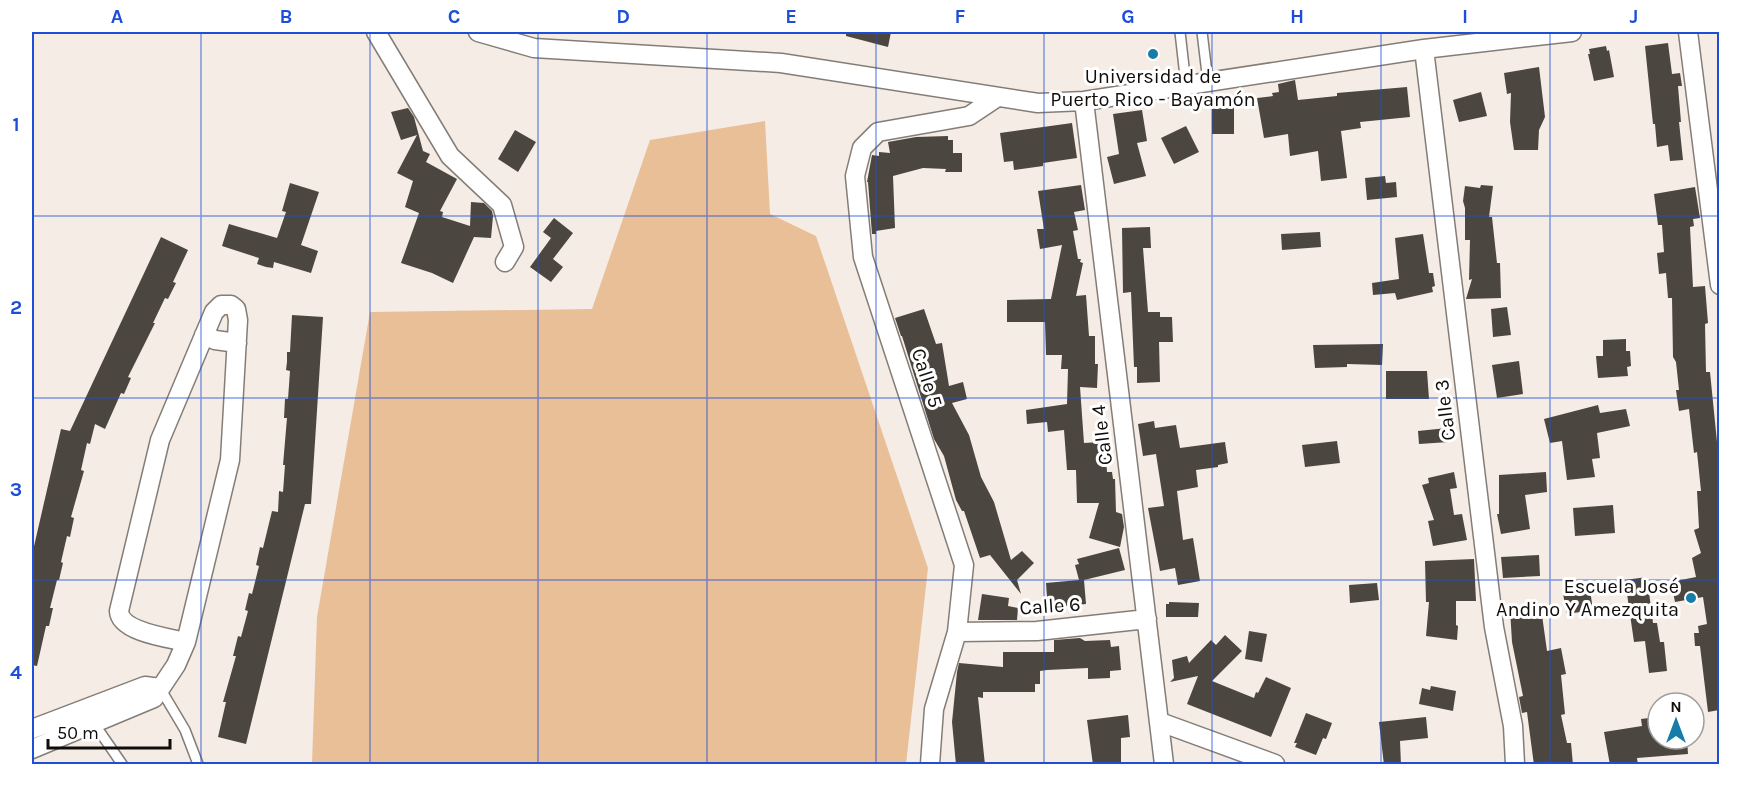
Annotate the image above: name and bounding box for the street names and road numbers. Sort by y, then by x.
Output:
street label: Calle 5 [907,346,947,410]
street label: Calle 3 [1430,378,1460,442]
street label: Calle 4 [1087,403,1117,467]
street label: Calle 6 [1019,592,1081,620]

